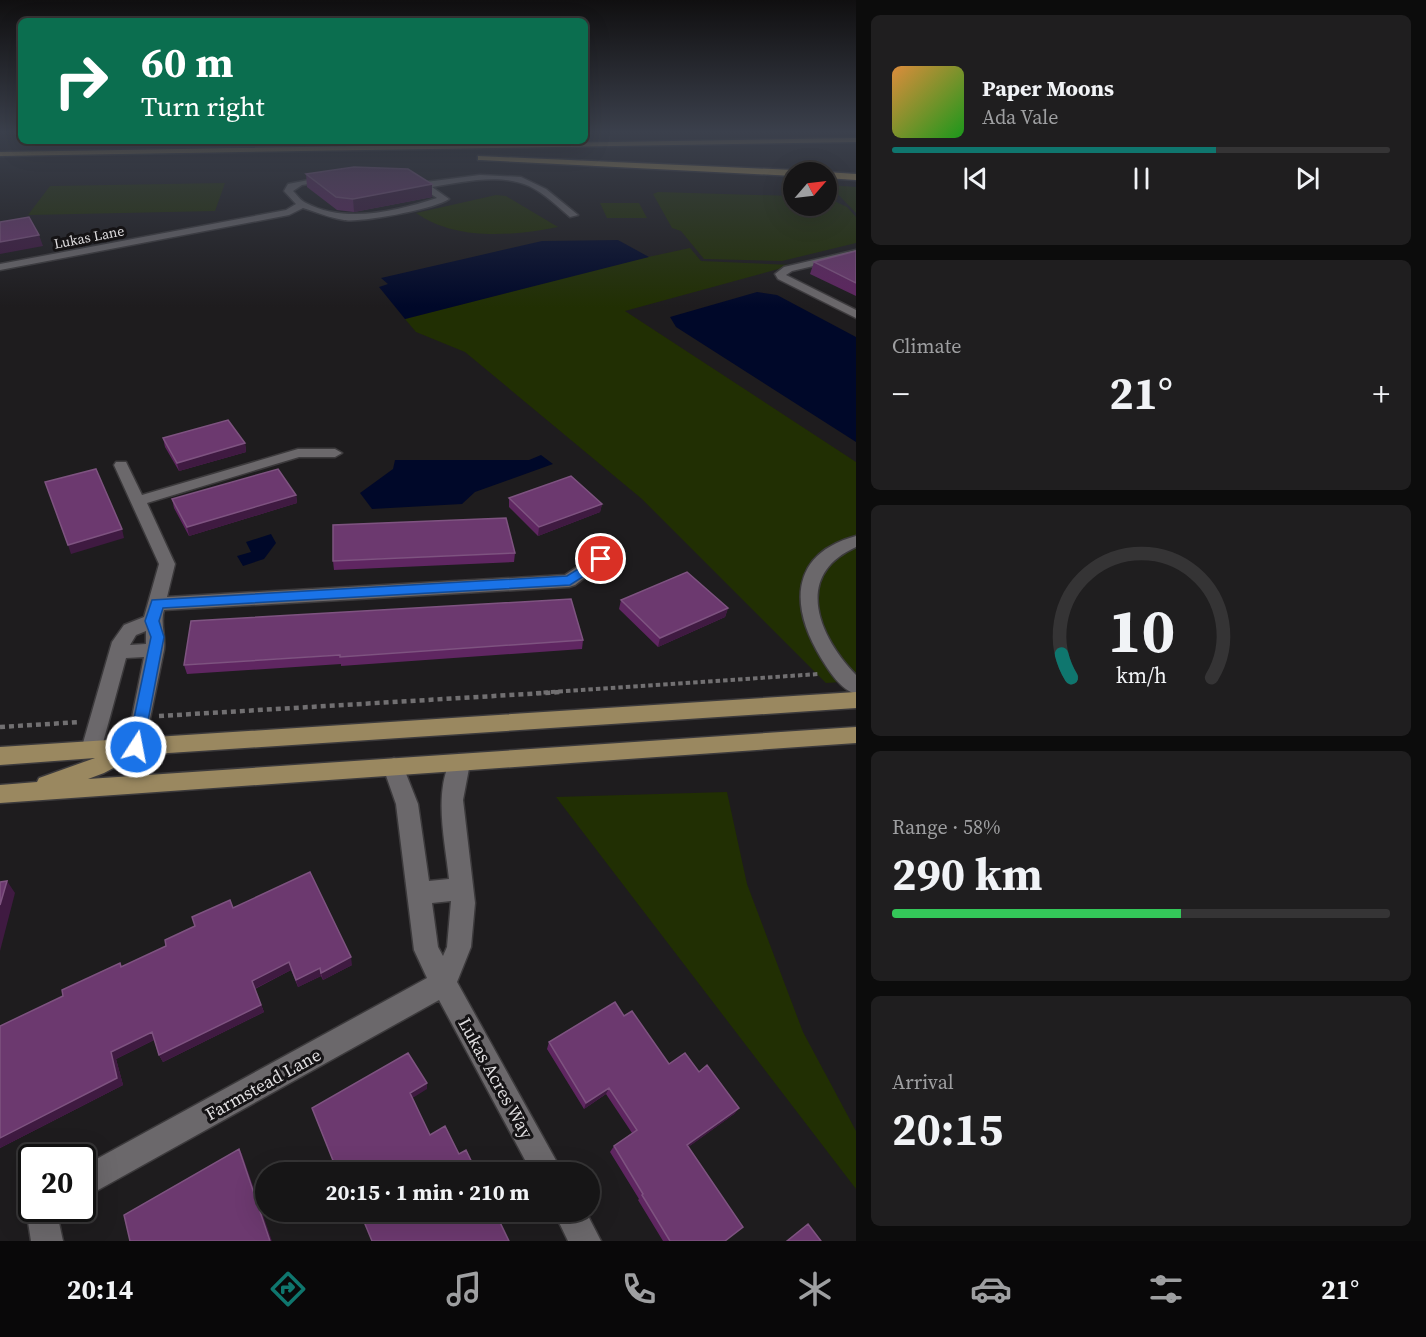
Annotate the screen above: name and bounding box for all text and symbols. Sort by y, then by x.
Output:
text: 60 m [141,33,234,91]
icon: right [42,42,120,120]
text: Paper Moons [982,73,1114,103]
text: Turn right [141,88,265,125]
text: Ada Vale [982,103,1058,131]
north arrow [783,162,837,216]
map controls [783,162,837,216]
icon: previous [959,162,992,195]
icon: pause [1125,162,1158,195]
icon: next [1291,162,1324,195]
street label: Lukas Lane [52,220,126,254]
text: Climate [892,332,961,360]
text: 21° [1109,362,1173,424]
text: − [892,371,910,416]
text: + [1372,371,1390,416]
pin [575,533,626,584]
icon: arrive [584,542,617,575]
text: 10 [1107,587,1175,673]
text: km/h [1115,661,1167,690]
position arrow [104,715,168,779]
text: Range · 58% [892,813,1001,841]
text: 290 km [892,843,1043,905]
street label: Lukas Acres Way [452,1013,540,1144]
street label: Farmstead Lane [201,1042,325,1126]
text: Arrival [892,1068,954,1096]
text: 20:15 [892,1098,1003,1160]
speed limit sign: 20 [18,1144,96,1222]
text: 20:15 · 1 min · 210 m [326,1177,529,1207]
icon: directions [267,1268,309,1310]
icon: music [443,1268,485,1310]
icon: phone [618,1268,660,1310]
icon: climate [794,1268,836,1310]
icon: car [970,1268,1012,1310]
icon: filters [1145,1268,1187,1310]
text: 20:14 [67,1271,133,1308]
text: 21° [1321,1271,1359,1308]

